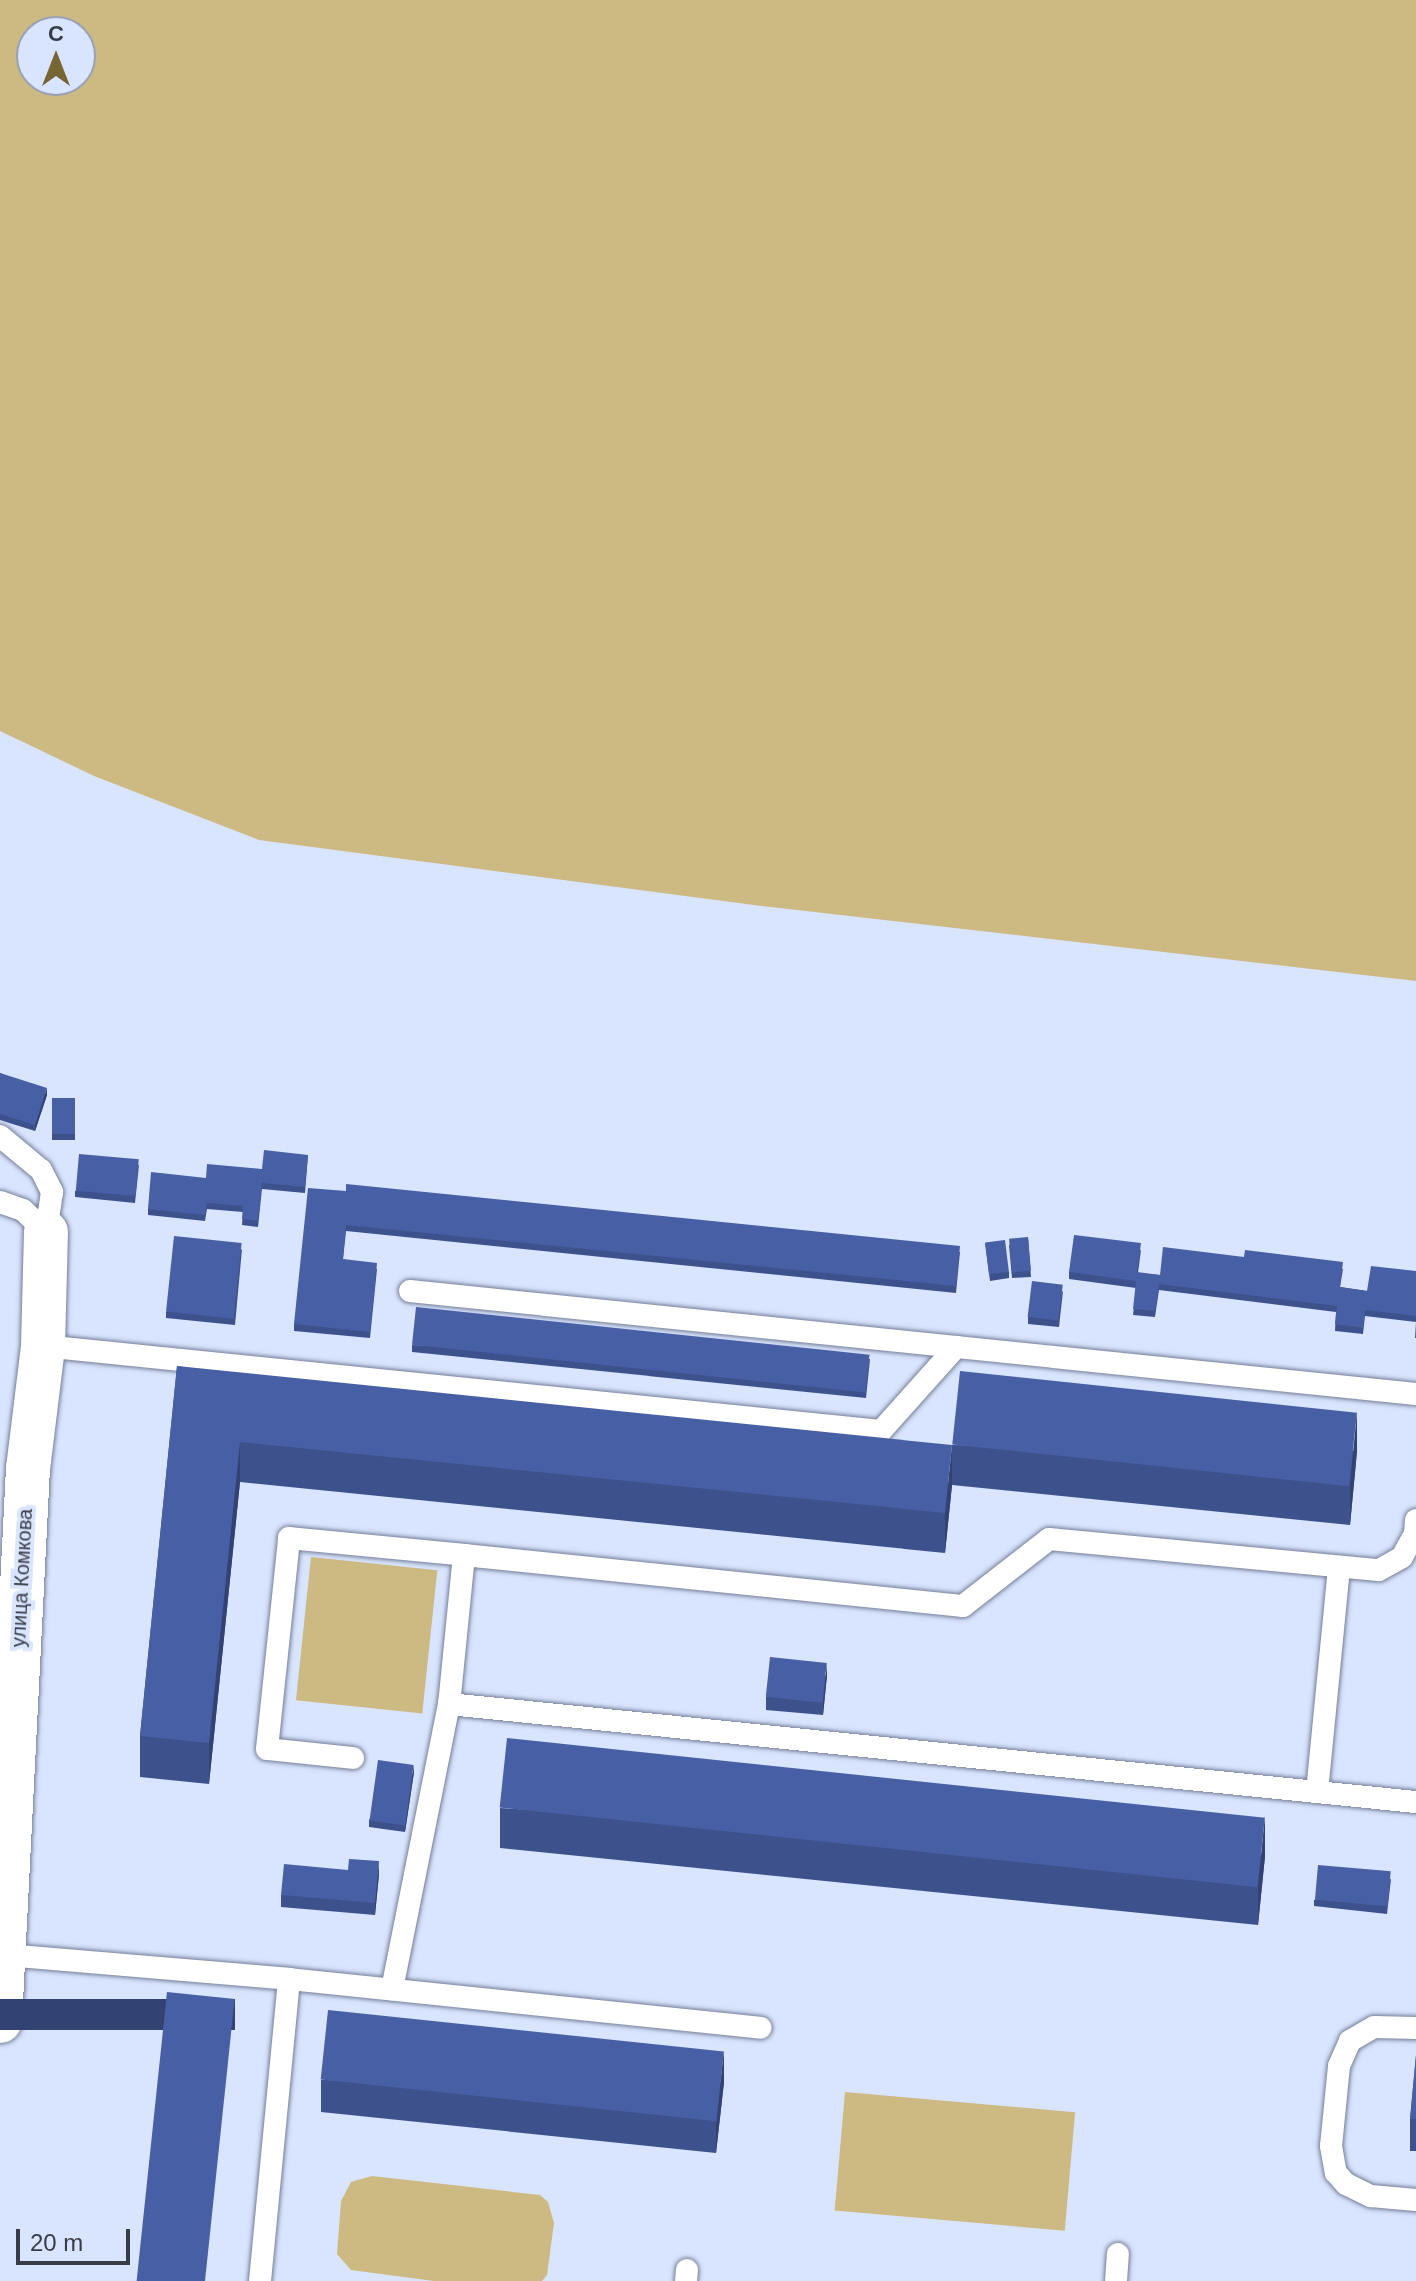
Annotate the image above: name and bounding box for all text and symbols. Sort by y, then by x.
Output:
north arrow [16,16,96,96]
text: С [48,21,64,46]
street label: улица Комкова [6,1508,38,1648]
scale bar [20,2213,134,2263]
text: 20 m [30,2229,83,2256]

